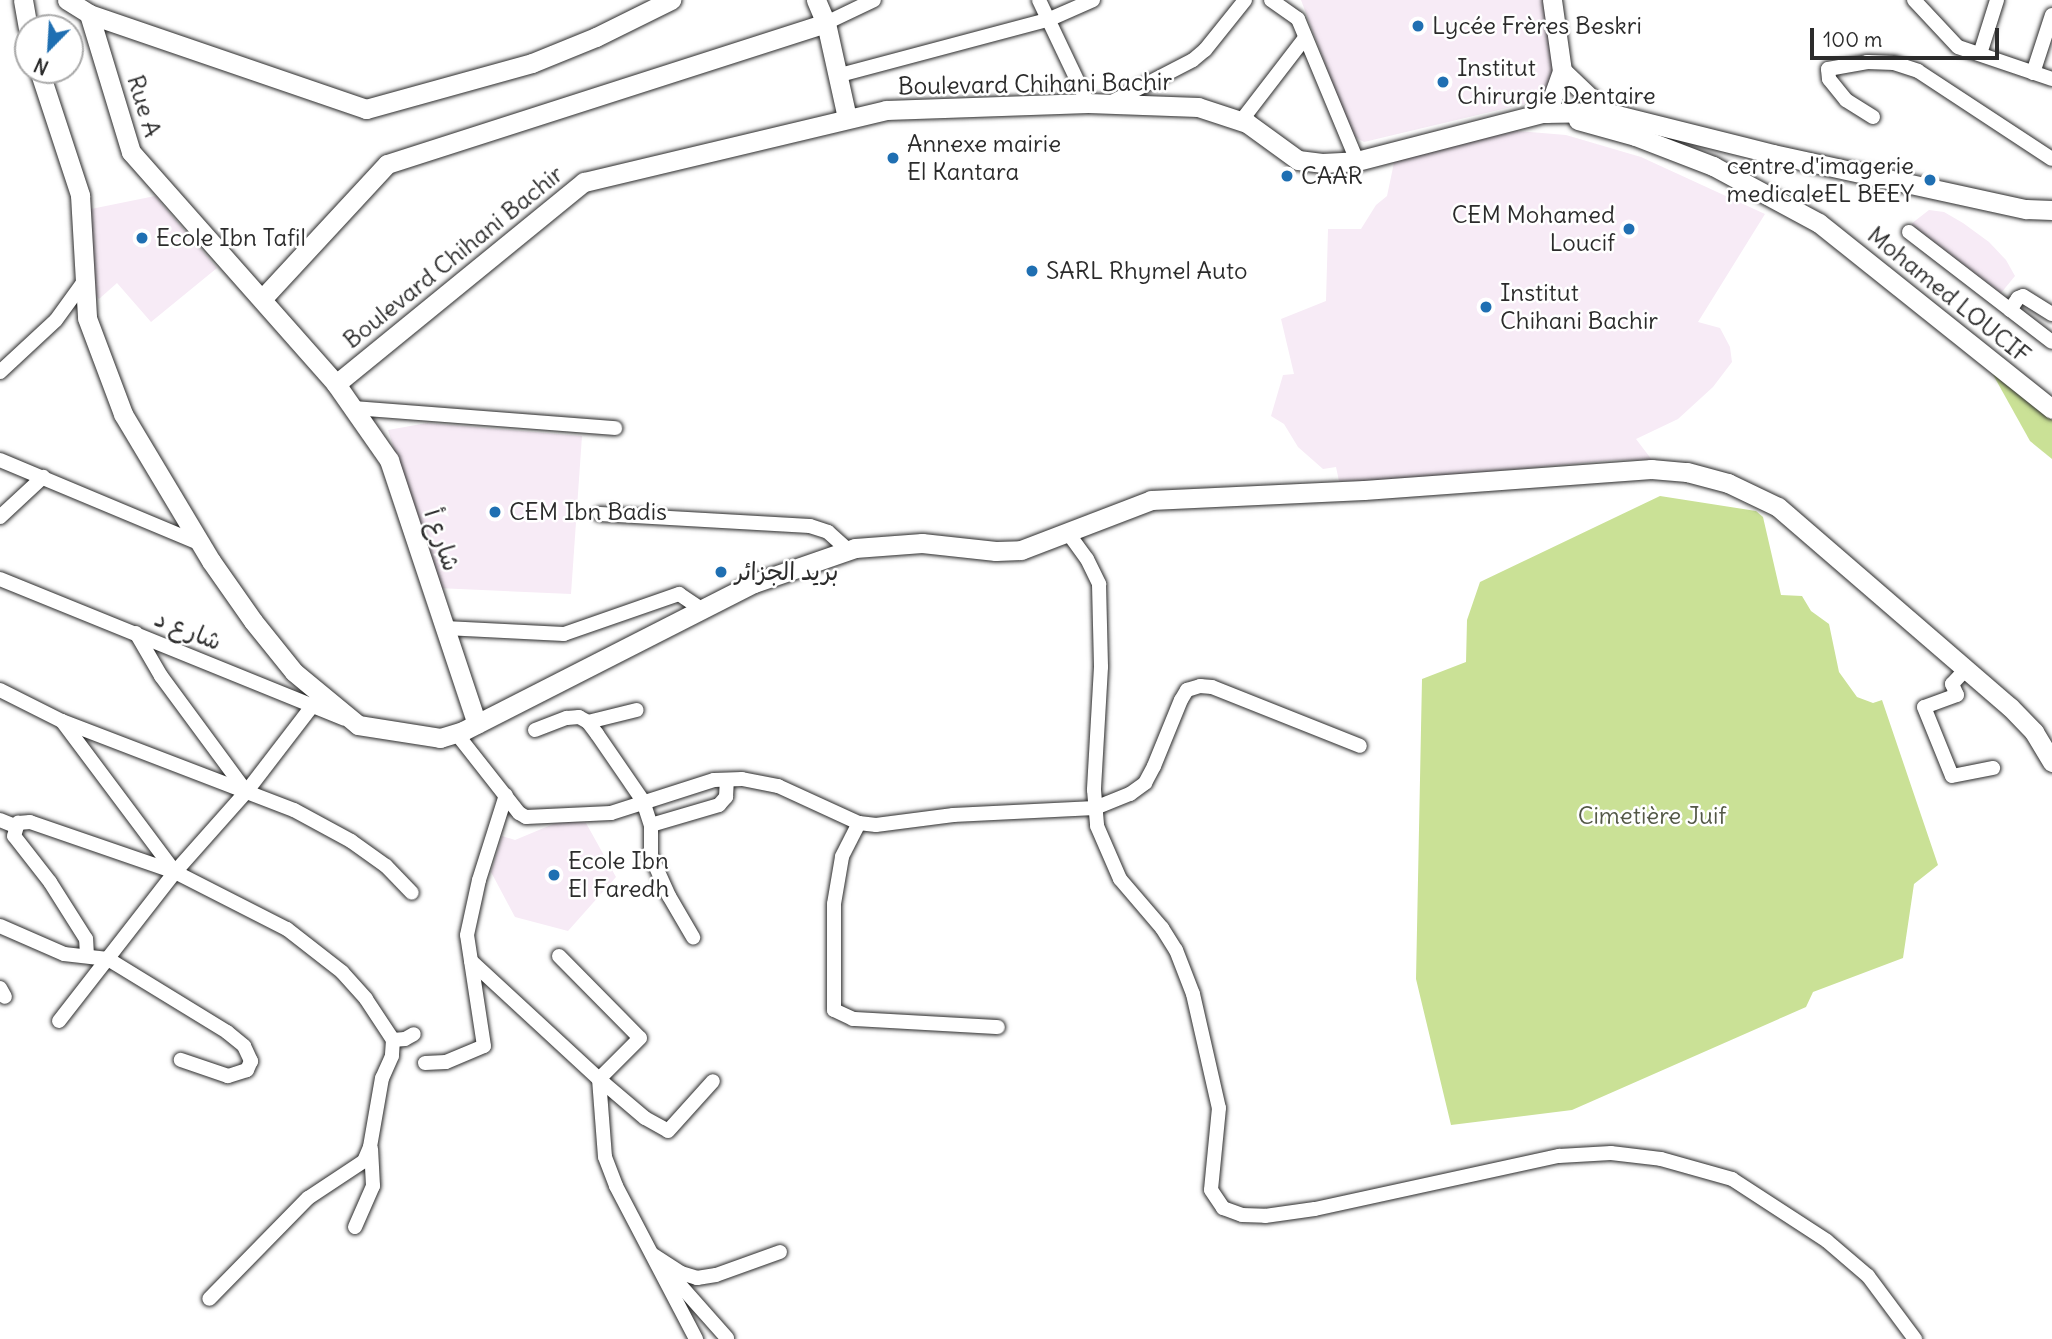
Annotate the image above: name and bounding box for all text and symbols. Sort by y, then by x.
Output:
place label: Lycée Frères Beskri [1432,12,1642,40]
north arrow [14,14,84,84]
scale bar [1814,14,2003,58]
marker: Lycée Frères Beskri [1410,18,1426,34]
text: 100 m [1823,26,1882,53]
text: N [30,53,52,80]
place label: Institut Chirurgie Dentaire [1457,54,1656,110]
street label: Boulevard Chihani Bachir [898,67,1172,101]
street label: Rue A [121,72,167,140]
marker: Institut Chirurgie Dentaire [1435,74,1451,90]
place label: Annexe mairie El Kantara [907,130,1061,186]
marker: Annexe mairie El Kantara [885,150,901,166]
place label: centre d'imagerie medicaleEL BEEY [1727,152,1914,208]
street label: Boulevard Chihani Bachir [337,160,569,354]
place label: CAAR [1301,162,1363,190]
marker: CAAR [1279,168,1295,184]
marker: centre d'imagerie medicaleEL BEEY [1920,170,1940,190]
place label: CEM Mohamed Loucif [1452,201,1615,257]
marker: CEM Mohamed Loucif [1621,221,1637,237]
street label: Mohamed LOUCIF [1862,221,2036,369]
place label: Ecole Ibn Tafil [156,224,306,252]
marker: Ecole Ibn Tafil [134,230,150,246]
place label: SARL Rhymel Auto [1046,257,1247,285]
marker: SARL Rhymel Auto [1024,263,1040,279]
place label: Institut Chihani Bachir [1500,279,1658,335]
marker: Institut Chihani Bachir [1478,299,1494,315]
place label: CEM Ibn Badis [509,498,667,526]
marker: CEM Ibn Badis [487,504,503,520]
street label: شارع أ [418,505,466,575]
place label: بريد الجزائر [735,558,838,586]
marker: بريد الجزائر [713,564,729,580]
street label: شارع د [150,604,226,656]
park label: Cimetière Juif [1578,802,1726,830]
place label: Ecole Ibn El Faredh [568,847,669,903]
marker: Ecole Ibn El Faredh [546,867,562,883]

